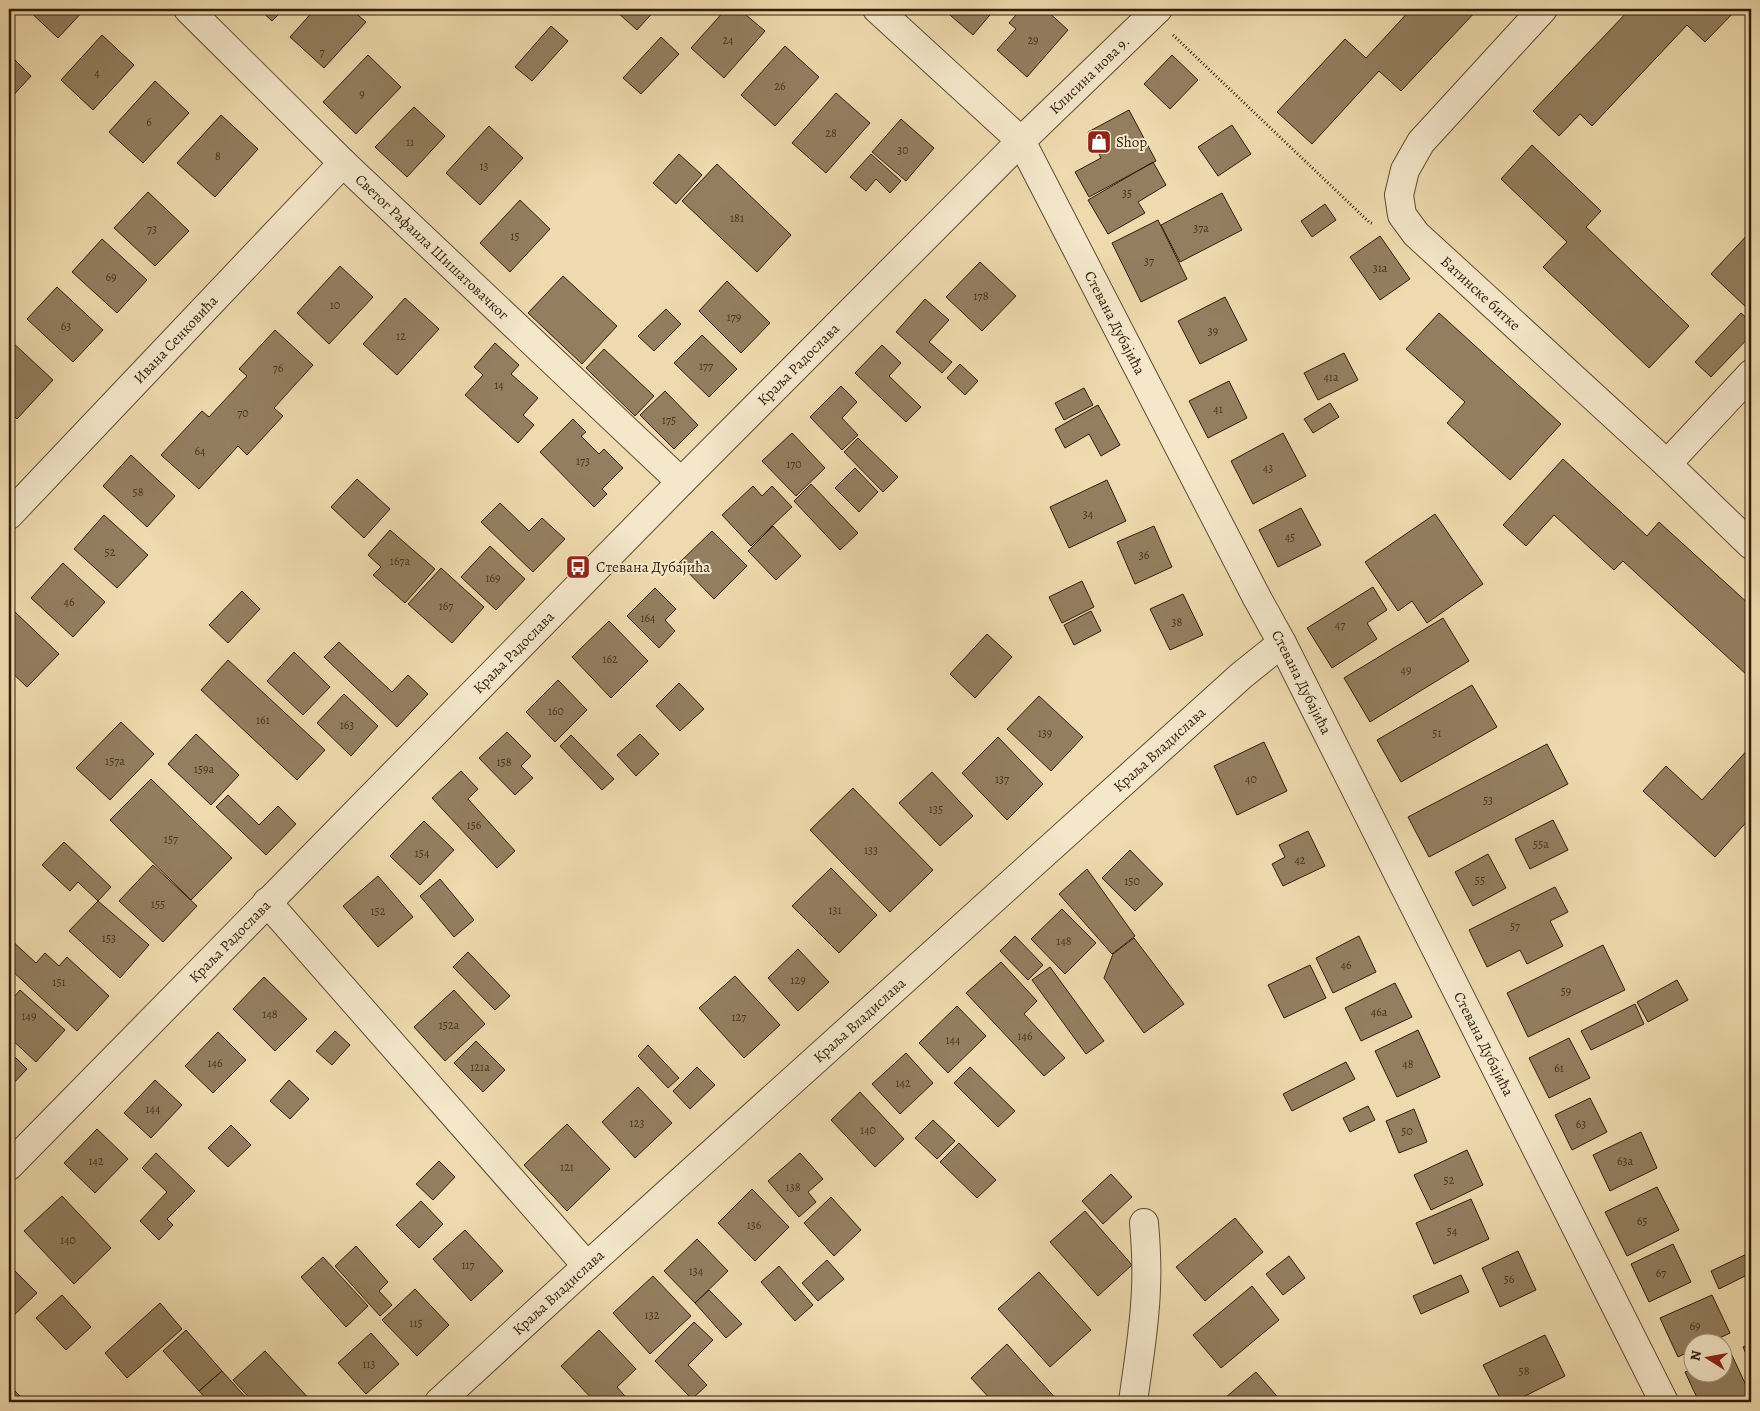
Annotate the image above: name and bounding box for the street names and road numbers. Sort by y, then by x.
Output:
street label: Клисина нова 9. [1045,32,1134,119]
street label: Светог Рафаила Шишатовачког [351,170,514,325]
street label: Батинске битке [1436,252,1525,335]
street label: Стевана Дубајића [1080,267,1150,378]
street label: Ивана Сенковића [129,291,222,388]
street label: Краља Радослава [753,319,844,410]
street label: Краља Радослава [468,607,559,698]
street label: Стевана Дубајића [1267,626,1336,738]
street label: Краља Владислава [1109,702,1210,797]
street label: Краља Радослава [185,896,275,987]
street label: Краља Владислава [809,973,910,1067]
street label: Стевана Дубајића [1449,988,1518,1100]
street label: Краља Владислава [508,1245,609,1340]

